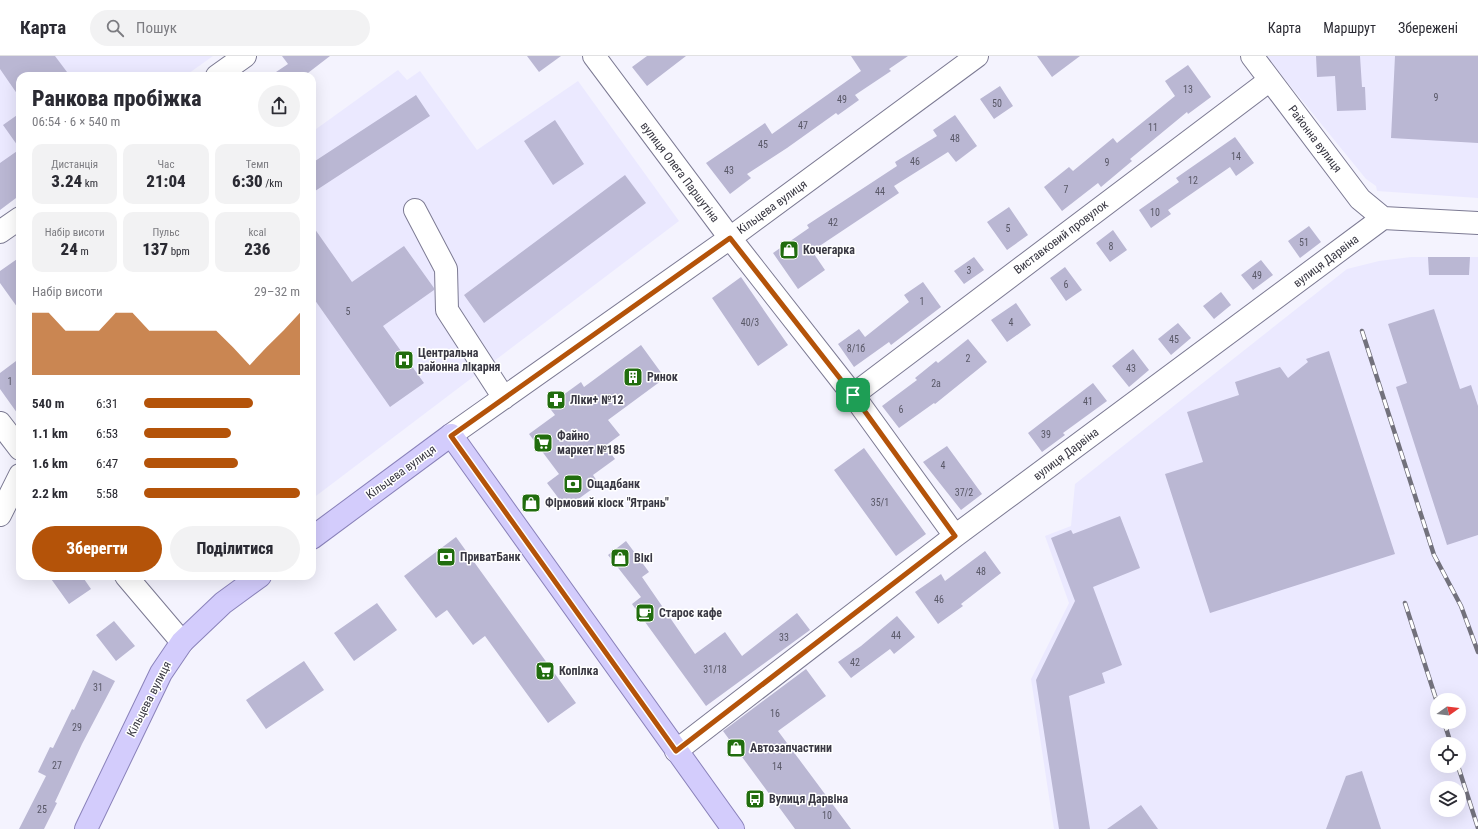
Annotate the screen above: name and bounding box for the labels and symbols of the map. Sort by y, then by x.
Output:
house number: 13 [1183,84,1193,95]
house number: 9 [1434,92,1439,103]
house number: 49 [837,94,847,105]
house number: 50 [992,98,1002,109]
street label: Районна вулиця [1285,103,1345,175]
street label: вулиця Олега Паршутіна [638,119,722,225]
house number: 47 [798,120,808,131]
house number: 11 [1148,122,1158,133]
house number: 48 [950,133,960,144]
house number: 45 [758,139,768,150]
house number: 14 [1231,151,1241,162]
house number: 46 [910,156,920,167]
house number: 9 [1105,157,1110,168]
house number: 43 [724,165,734,176]
house number: 12 [1188,175,1198,186]
street label: Кільцева вулиця [734,177,810,237]
house number: 7 [1064,184,1069,195]
house number: 44 [875,186,885,197]
street label: Виставковий провулок [1011,197,1111,277]
house number: 10 [1150,207,1160,218]
house number: 42 [828,217,838,228]
house number: 5 [1006,223,1011,234]
street label: вулиця Дарвіна [1291,232,1362,290]
house number: 51 [1299,237,1309,248]
shop icon: Кочегарка [778,239,800,261]
house number: 8 [1109,241,1114,252]
place label: Кочегарка [803,243,855,257]
house number: 3 [967,265,972,276]
house number: 49 [1252,270,1262,281]
house number: 6 [1064,279,1069,290]
house number: 1 [920,296,924,307]
house number: 5 [346,306,351,317]
house number: 40/3 [741,317,759,328]
house number: 4 [1009,317,1014,328]
house number: 45 [1169,334,1179,345]
house number: 8/1б [847,343,865,354]
place label: Центральна районна лікарня [418,346,501,374]
hospital icon: Центральна районна лікарня [393,349,415,371]
house number: 2 [966,353,971,364]
house number: 43 [1126,363,1136,374]
building icon: Ринок [622,366,644,388]
place label: Ринок [647,370,678,384]
house number: 1 [8,376,12,387]
pin [836,378,870,412]
house number: 2а [931,378,941,389]
pharmacy icon: Ліки+ №12 [545,389,567,411]
place label: Ліки+ №12 [570,393,624,407]
house number: 41 [1083,396,1093,407]
house number: 6 [899,404,904,415]
street label: вулиця Дарвіна [1031,425,1102,483]
place label: Файно маркет №185 [557,429,625,457]
house number: 39 [1041,429,1051,440]
supermarket icon: Файно маркет №185 [532,432,554,454]
street label: Кільцева вулиця [363,442,439,502]
house number: 4 [941,460,946,471]
bank icon: Ощадбанк [562,473,584,495]
place label: Ощадбанк [587,477,640,491]
house number: 37/2 [955,487,973,498]
shop icon: Фірмовий кіоск "Ятрань" [520,492,542,514]
place label: Фірмовий кіоск "Ятрань" [545,496,669,510]
house number: 35/1 [871,497,889,508]
bank icon: ПриватБанк [435,546,457,568]
shop icon: Вікі [609,547,631,569]
place label: ПриватБанк [460,550,521,564]
place label: Вікі [634,551,653,565]
house number: 48 [976,566,986,577]
house number: 46 [934,594,944,605]
cafe icon: Староє кафе [634,602,656,624]
place label: Староє кафе [659,606,722,620]
house number: 44 [891,630,901,641]
house number: 33 [779,632,789,643]
house number: 42 [850,657,860,668]
street label: Кільцева вулиця [124,659,174,739]
supermarket icon: Копілка [534,660,556,682]
place label: Копілка [559,664,599,678]
house number: 31/18 [703,664,727,675]
house number: 31 [93,682,103,693]
north arrow [1430,693,1466,729]
house number: 16 [770,708,780,719]
house number: 29 [72,722,82,733]
shop icon: Автозапчастини [725,737,747,759]
place label: Автозапчастини [750,741,832,755]
house number: 27 [52,760,62,771]
house number: 14 [772,761,782,772]
bus stop icon: Вулиця Дарвіна [744,788,766,810]
place label: Вулиця Дарвіна [769,792,849,806]
house number: 25 [37,804,47,815]
house number: 10 [822,810,832,821]

